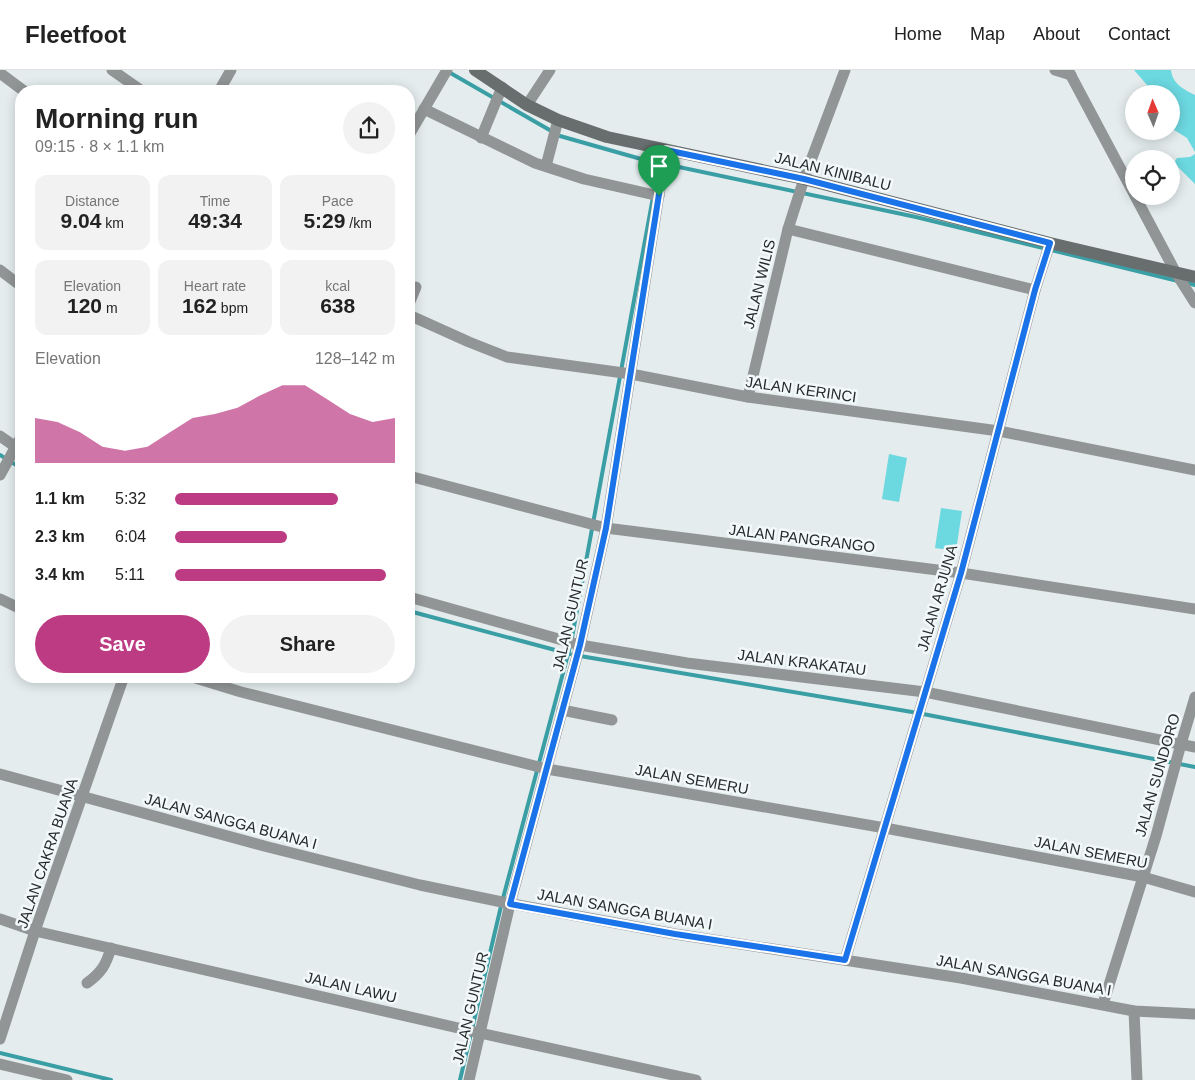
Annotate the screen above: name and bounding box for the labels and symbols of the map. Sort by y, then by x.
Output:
north arrow [1125,85,1180,140]
pin [638,145,680,196]
street label: JALAN KINIBALU [773,148,893,194]
street label: JALAN WILIS [740,237,778,331]
street label: JALAN KERINCI [745,373,857,405]
street label: JALAN PANGRANGO [728,521,876,555]
street label: JALAN ARJUNA [914,543,960,653]
street label: JALAN GUNTUR [549,557,591,673]
street label: JALAN KRAKATAU [737,646,867,678]
street label: JALAN SUNDORO [1131,711,1183,839]
street label: JALAN SEMERU [634,761,750,797]
street label: JALAN CAKRA BUANA [13,776,81,930]
street label: JALAN SANGGA BUANA I [143,790,319,852]
street label: JALAN SEMERU [1033,833,1149,871]
street label: JALAN SANGGA BUANA I [536,885,714,933]
street label: JALAN GUNTUR [449,950,491,1066]
street label: JALAN SANGGA BUANA I [935,951,1113,999]
street label: JALAN LAWU [303,968,399,1006]

